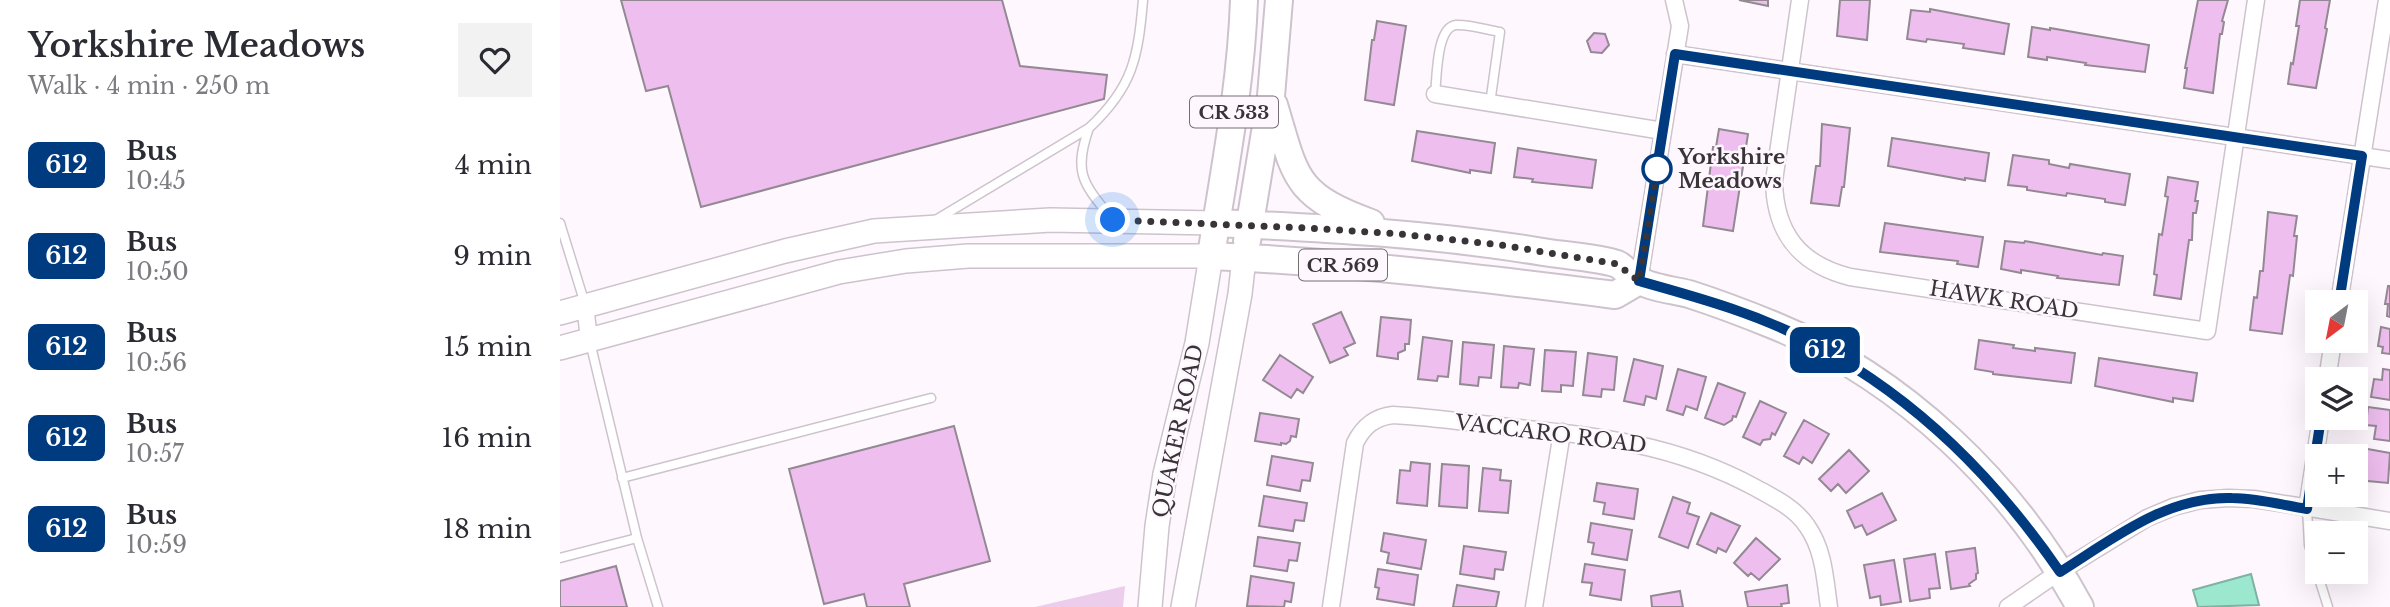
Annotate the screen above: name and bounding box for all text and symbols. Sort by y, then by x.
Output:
button: heart [458,23,532,97]
text: Yorkshire Meadows [28,25,365,66]
text: Walk · 4 min · 250 m [28,72,270,100]
road number: CR 533 [1190,96,1278,128]
text: Bus [126,135,177,167]
place label: Yorkshire Meadows [1677,144,1785,194]
text: 4 min [455,149,532,181]
text: 612 [45,150,88,179]
marker: Yorkshire Meadows [1642,154,1672,184]
text: 10:45 [126,167,186,195]
your location [1095,202,1130,237]
text: Bus [126,226,177,258]
text: 9 min [453,240,532,272]
text: 612 [45,241,88,270]
road number: CR 569 [1299,249,1387,280]
text: 10:50 [126,258,189,286]
street label: HAWK ROAD [1927,275,2081,325]
north arrow [2305,290,2368,354]
map controls [2305,290,2368,584]
text: Bus [126,317,177,349]
line badge: 612 [1785,327,1865,373]
text: 15 min [443,331,532,363]
text: 612 [45,332,88,361]
text: 612 [1804,335,1846,364]
street label: QUAKER ROAD [1147,342,1209,520]
text: 10:56 [126,349,187,377]
button: layers [2305,367,2368,430]
text: Bus [126,408,177,440]
street label: VACCARO ROAD [1453,409,1648,459]
text: 16 min [442,422,532,454]
text: 612 [45,423,88,452]
text: 10:57 [126,440,184,468]
button: + [2305,444,2368,507]
text: Bus [126,499,177,531]
text: 18 min [443,513,532,545]
text: 612 [45,514,88,543]
button: − [2305,521,2368,584]
text: 10:59 [126,531,187,559]

